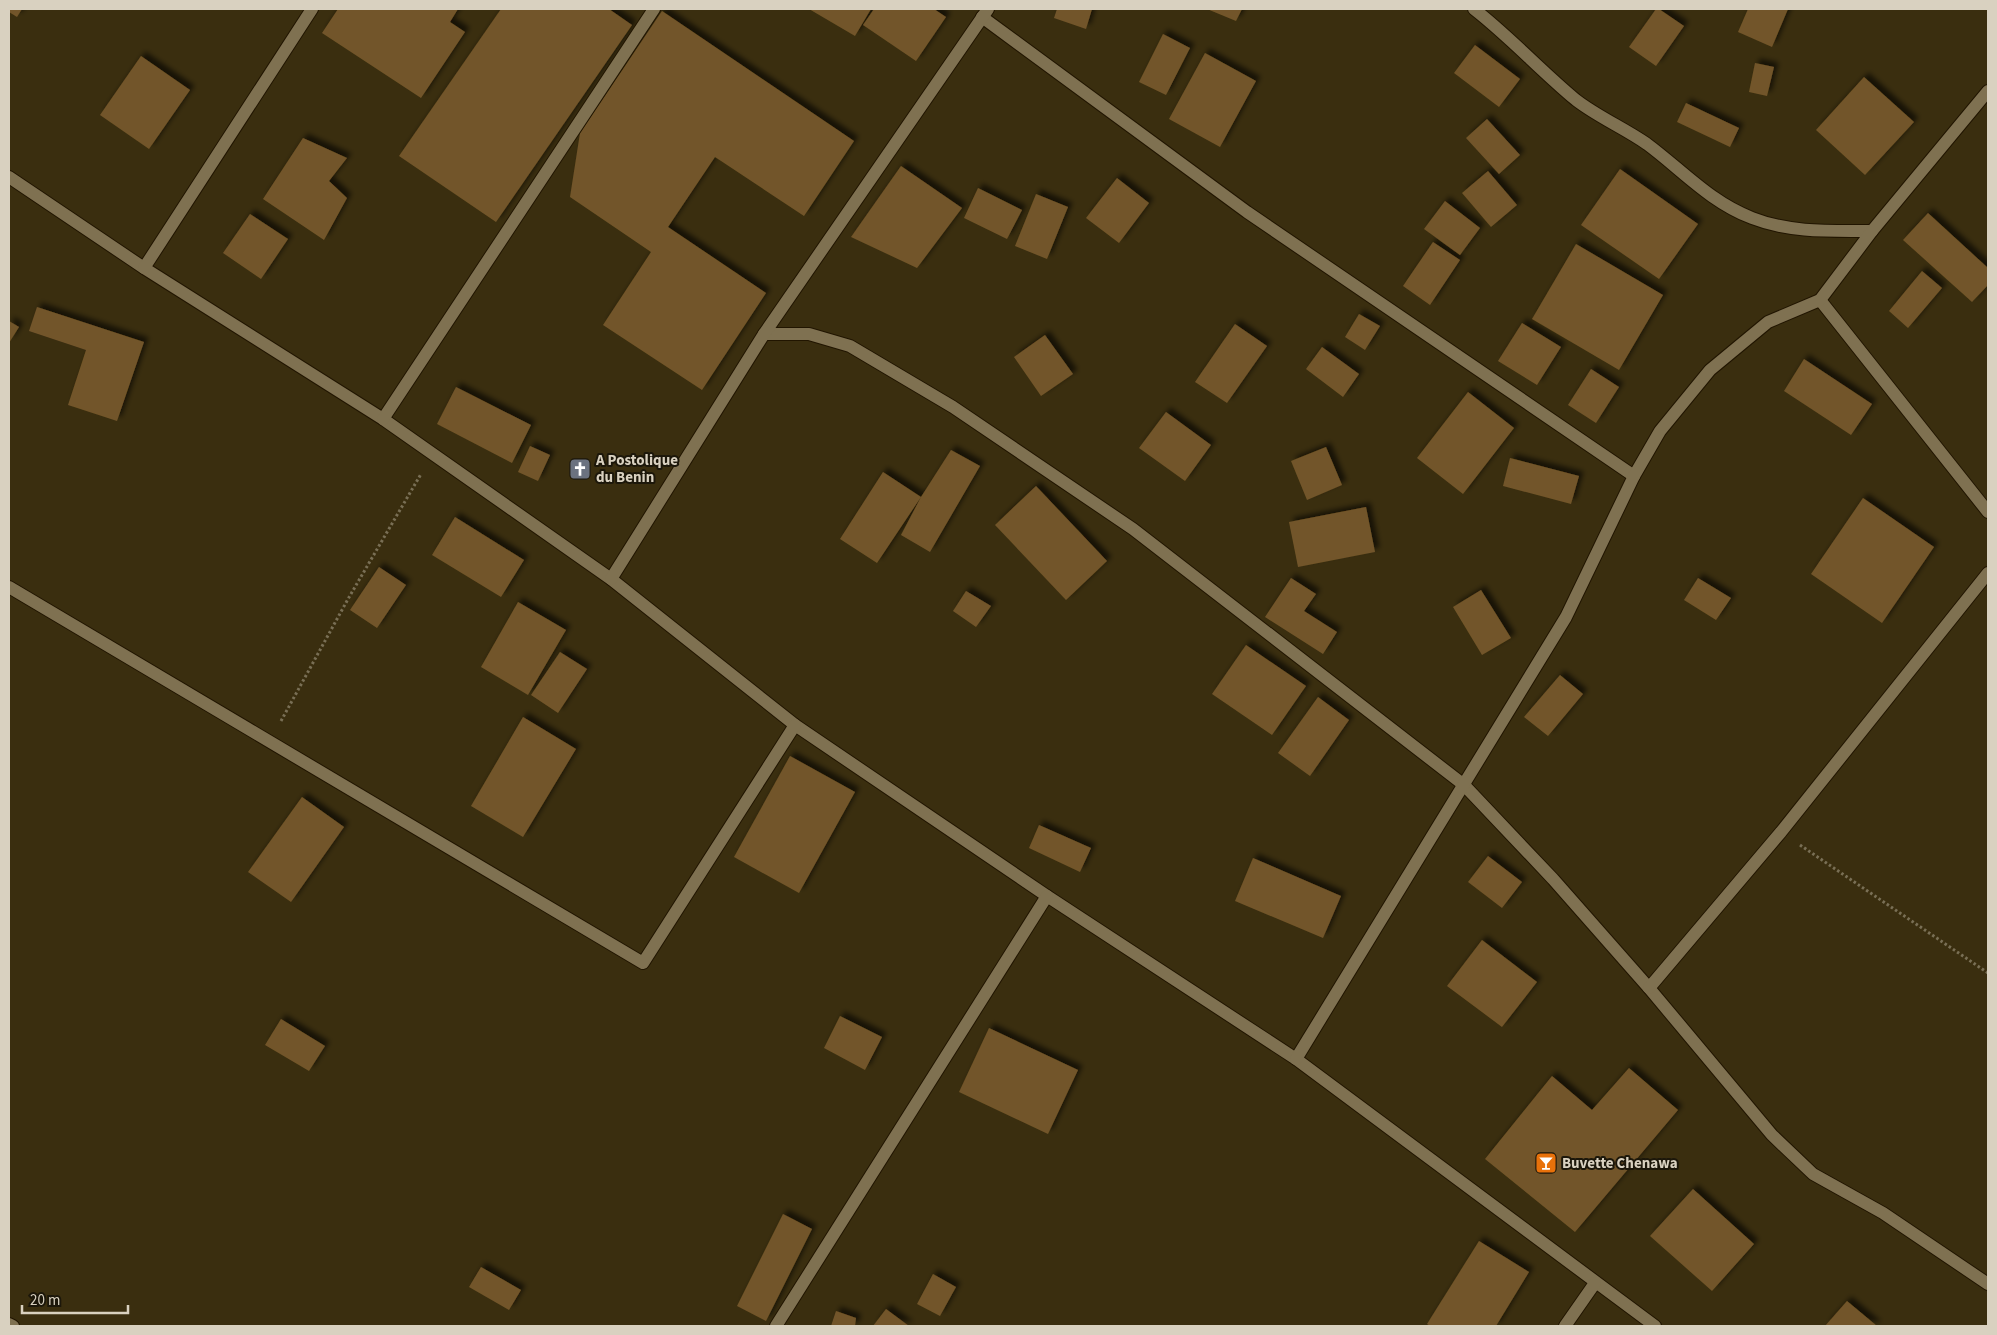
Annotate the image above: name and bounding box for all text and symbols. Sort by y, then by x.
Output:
place label: A Postolique du Benin [595,450,678,488]
church icon: A Postolique du Benin [568,457,592,481]
bar icon: Buvette Chenawa [1534,1151,1558,1175]
place label: Buvette Chenawa [1562,1153,1678,1174]
scale bar [22,1282,129,1314]
text: 20 m [30,1290,60,1311]

